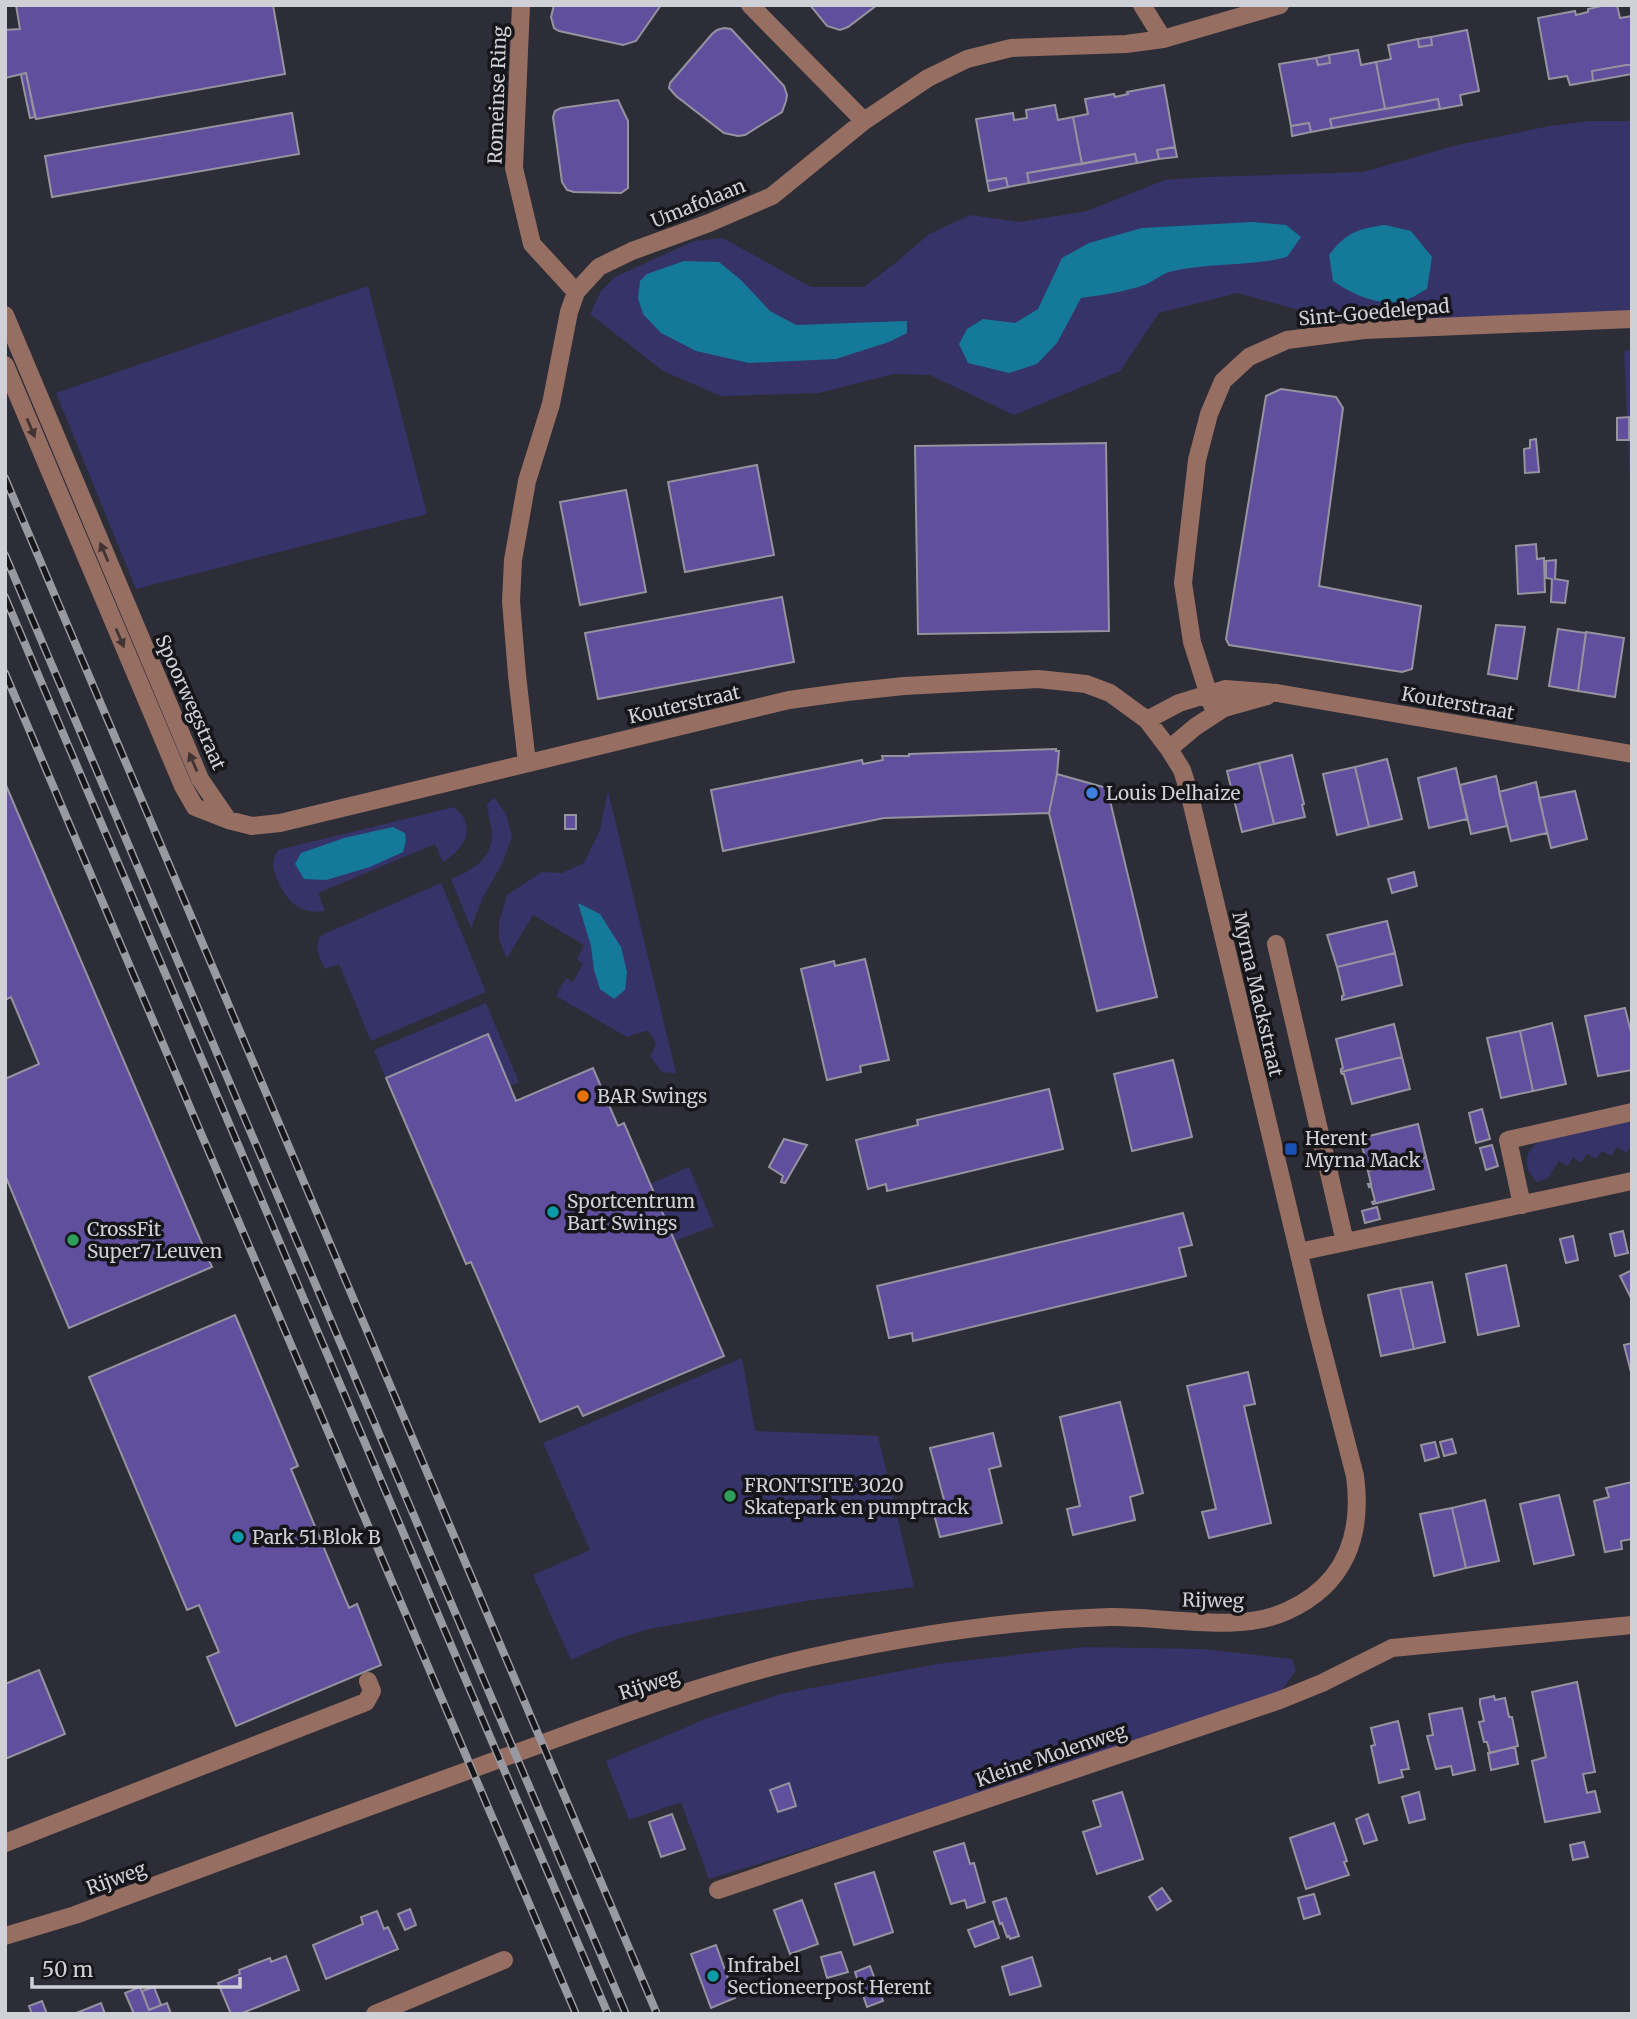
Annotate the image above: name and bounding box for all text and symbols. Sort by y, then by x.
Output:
street label: Romeinse Ring [483,25,511,165]
street label: Umafolaan [647,173,749,233]
street label: Sint-Goedelepad [1297,293,1451,331]
one-way arrow [25,418,37,438]
one-way arrow [98,542,110,562]
one-way arrow [115,627,126,648]
street label: Spoorwegstraat [150,631,232,774]
street label: Kouterstraat [626,679,743,729]
street label: Kouterstraat [1400,681,1517,725]
one-way arrow [187,751,198,772]
place label: Louis Delhaize [1106,781,1241,805]
marker: Louis Delhaize [1084,785,1100,801]
street label: Myrna Mackstraat [1227,909,1289,1079]
place label: BAR Swings [597,1084,707,1108]
marker: BAR Swings [575,1088,591,1104]
place label: Herent Myrna Mack [1305,1126,1420,1172]
marker: Herent Myrna Mack [1283,1141,1299,1157]
place label: Sportcentrum Bart Swings [567,1189,695,1235]
marker: Sportcentrum Bart Swings [545,1204,561,1220]
place label: CrossFit Super7 Leuven [87,1217,223,1263]
marker: CrossFit Super7 Leuven [65,1232,81,1248]
place label: FRONTSITE 3020 Skatepark en pumptrack [744,1473,969,1519]
marker: FRONTSITE 3020 Skatepark en pumptrack [722,1488,738,1504]
place label: Park 51 Blok B [252,1525,381,1549]
marker: Park 51 Blok B [230,1529,246,1545]
street label: Rijweg [1182,1587,1245,1613]
street label: Rijweg [616,1663,683,1705]
street label: Kleine Molenweg [972,1718,1130,1792]
street label: Rijweg [83,1856,150,1900]
scale bar [32,1946,240,1990]
place label: Infrabel Sectioneerpost Herent [727,1953,932,1999]
text: 50 m [42,1956,93,1983]
marker: Infrabel Sectioneerpost Herent [705,1968,721,1984]

